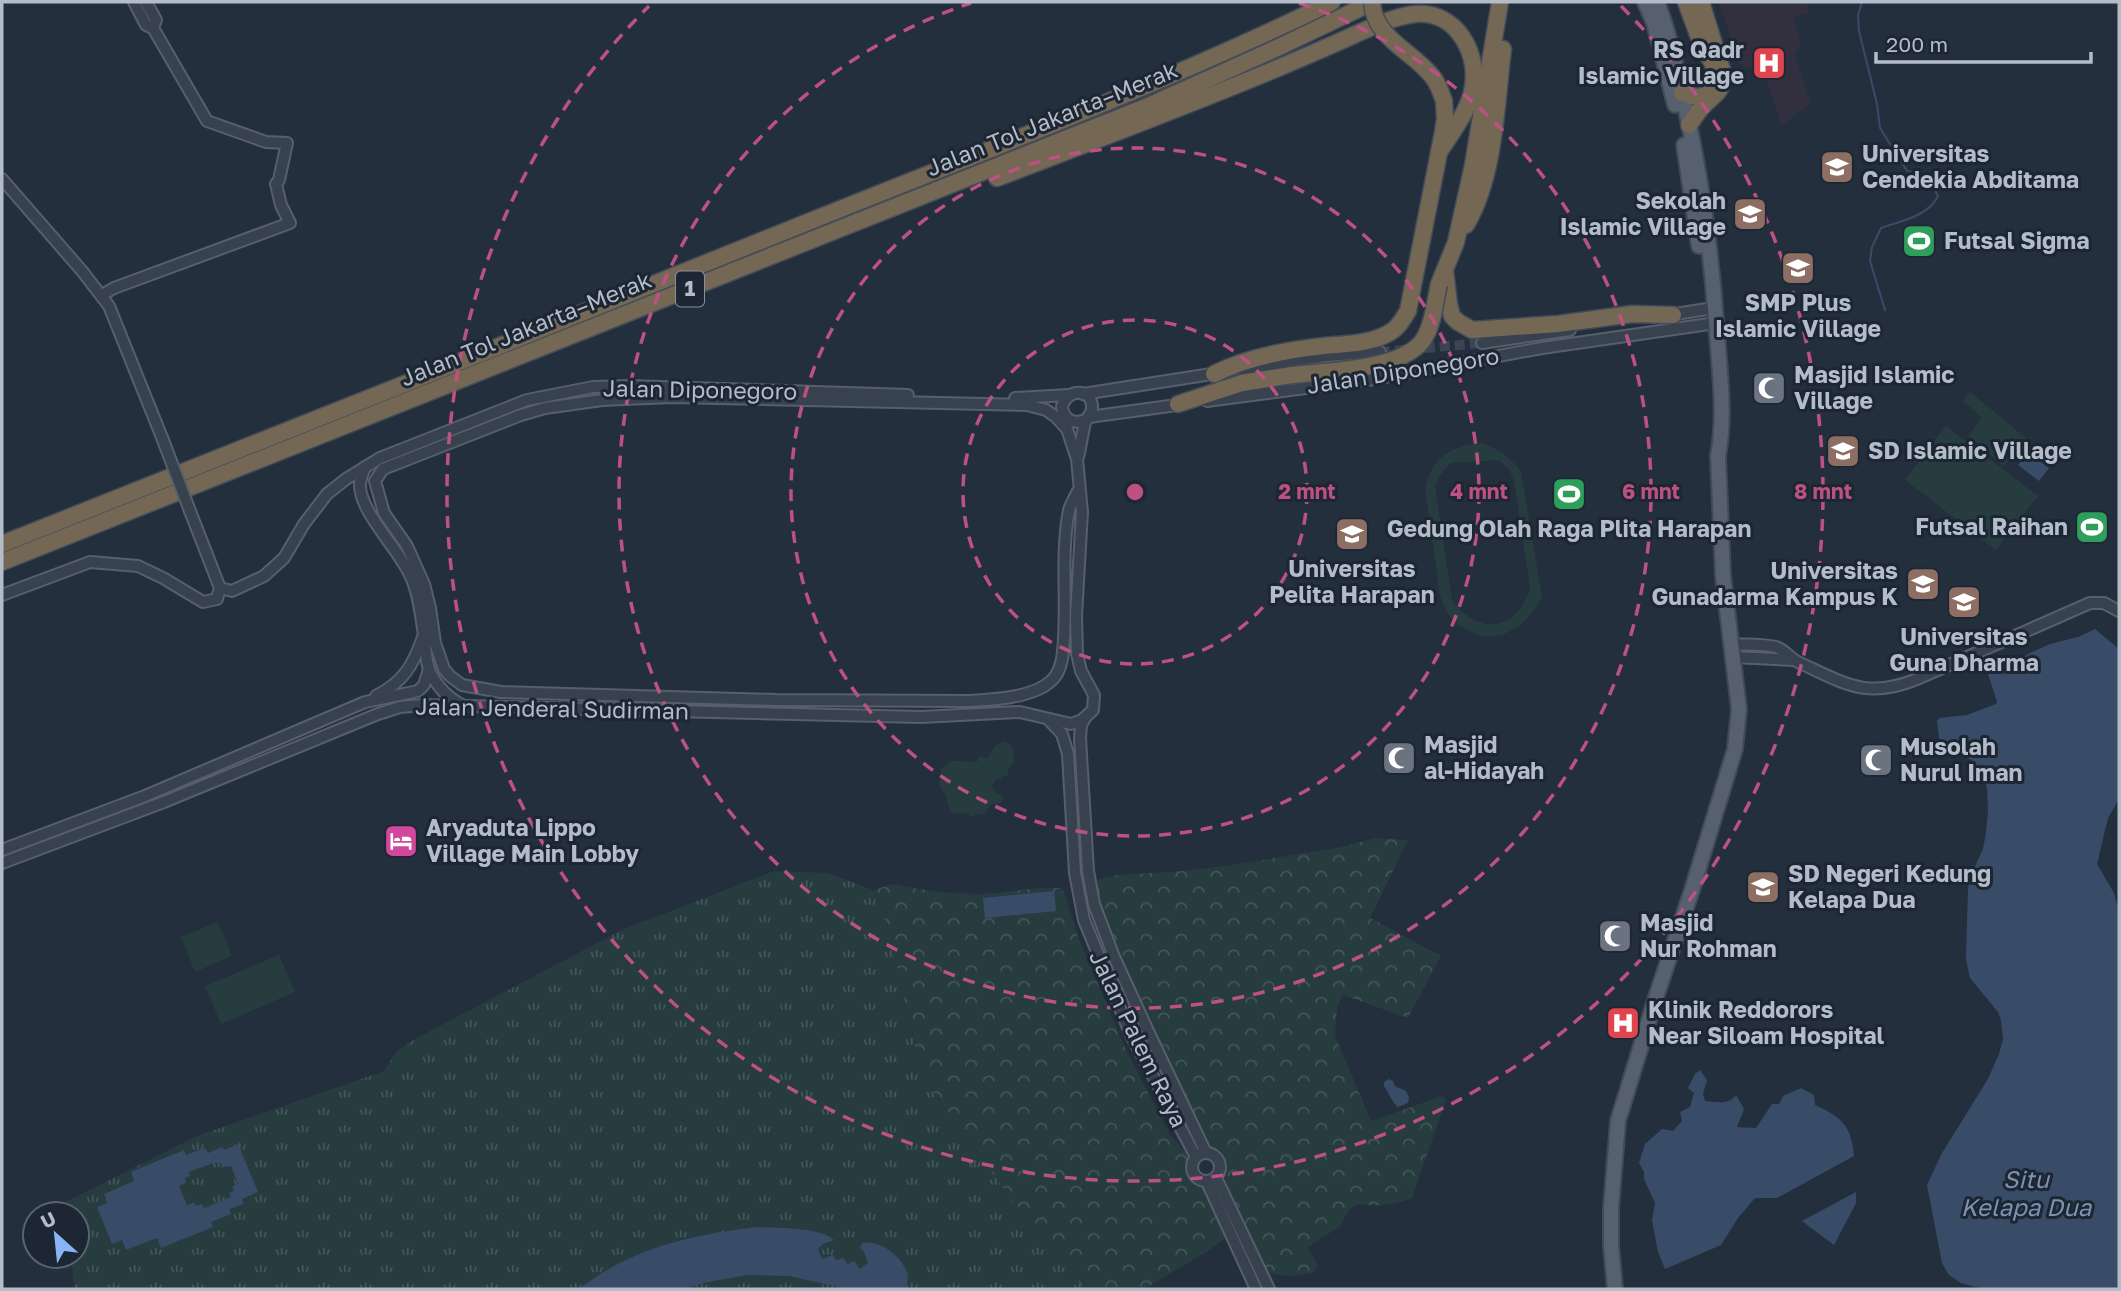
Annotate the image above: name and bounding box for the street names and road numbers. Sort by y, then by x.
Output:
street label: Jalan Tol Jakarta–Merak [922,55,1181,181]
street label: Jalan Tol Jakarta–Merak [396,265,655,391]
road number: 1 [676,272,704,306]
street label: Jalan Diponegoro [1305,341,1501,399]
street label: Jalan Diponegoro [603,373,797,405]
street label: Jalan Jenderal Sudirman [415,692,689,724]
street label: Jalan Palem Raya [1084,945,1194,1132]

